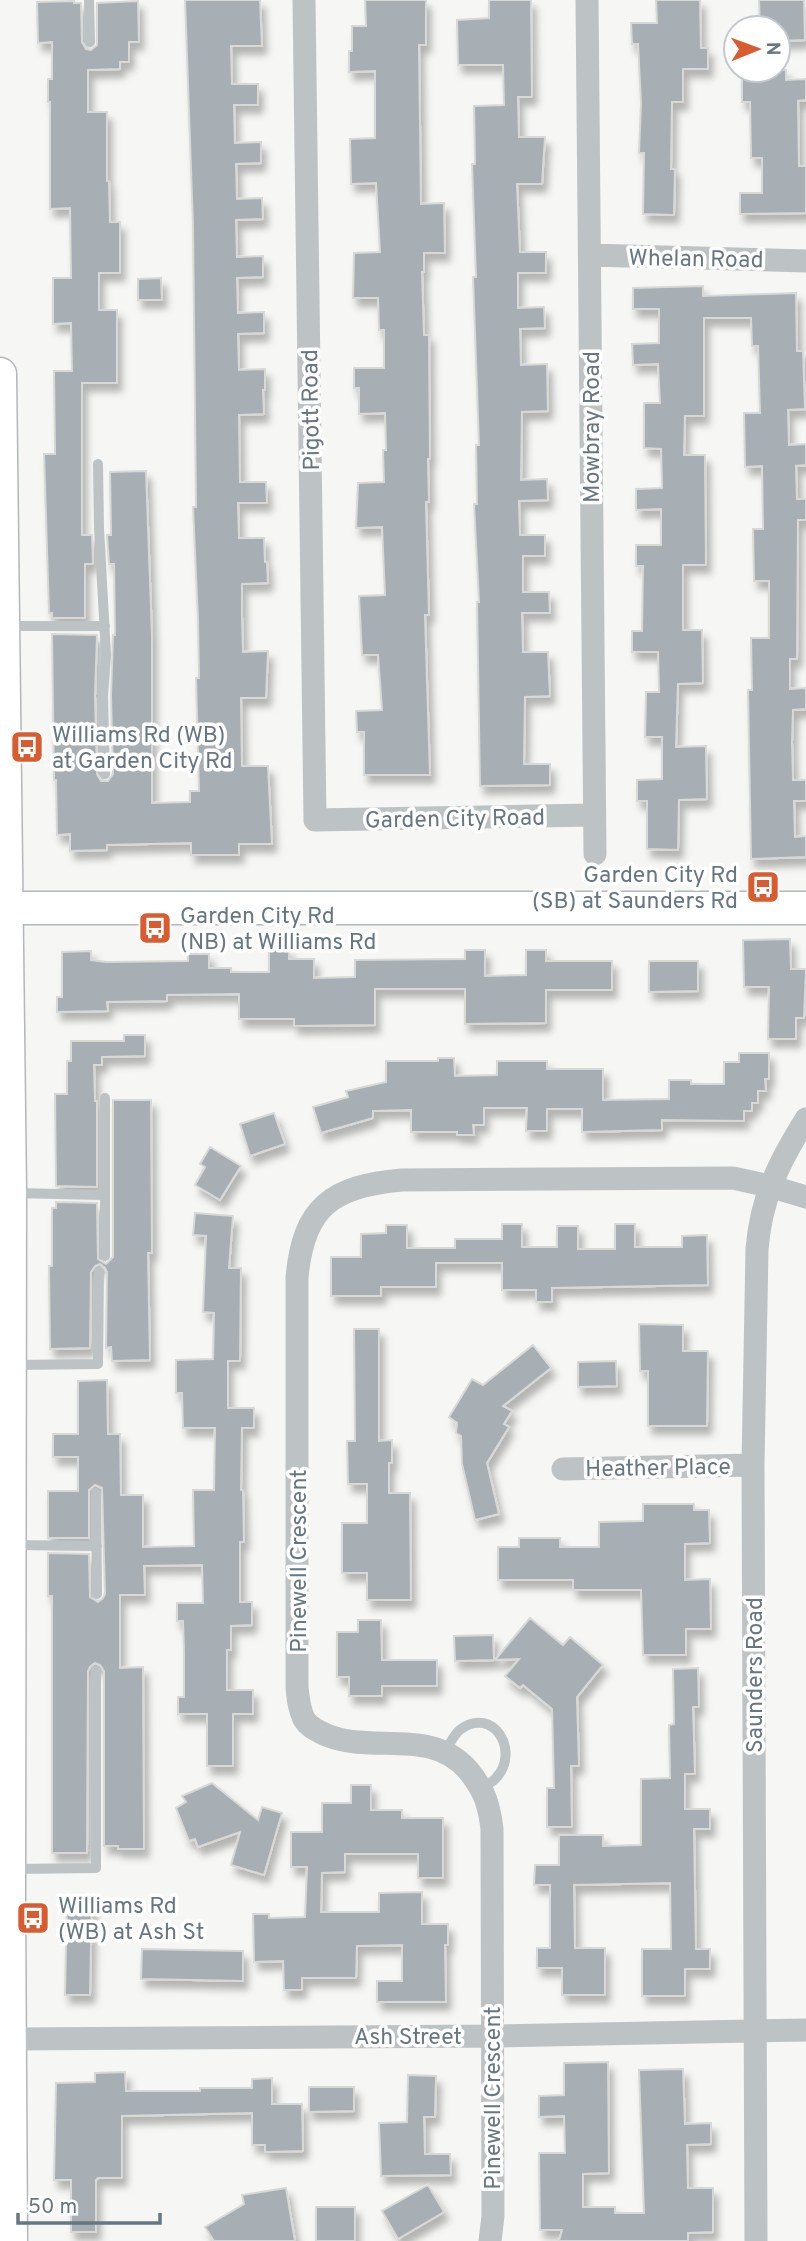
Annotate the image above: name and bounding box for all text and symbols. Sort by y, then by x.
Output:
north arrow [722,14,792,84]
text: N [760,42,784,56]
street label: Whelan Road [628,245,764,276]
street label: Pigott Road [297,349,328,471]
street label: Mowbray Road [579,351,608,503]
place label: Williams Rd (WB) at Garden City Rd [52,722,233,777]
bus stop icon: Williams Rd (WB) at Garden City Rd [8,728,46,766]
street label: Garden City Road [365,804,545,837]
place label: Garden City Rd (SB) at Saunders Rd [532,862,738,917]
bus stop icon: Garden City Rd (SB) at Saunders Rd [744,868,782,906]
place label: Garden City Rd (NB) at Williams Rd [180,903,376,958]
bus stop icon: Garden City Rd (NB) at Williams Rd [136,909,174,947]
street label: Heather Place [585,1454,731,1485]
street label: Pinewell Crescent [286,1469,315,1653]
street label: Saunders Road [742,1597,771,1753]
place label: Williams Rd (WB) at Ash St [58,1893,205,1948]
bus stop icon: Williams Rd (WB) at Ash St [14,1899,52,1937]
street label: Pinewell Crescent [480,2006,509,2190]
street label: Ash Street [354,2024,462,2053]
scale bar [18,2182,159,2226]
text: 50 m [28,2194,77,2221]

